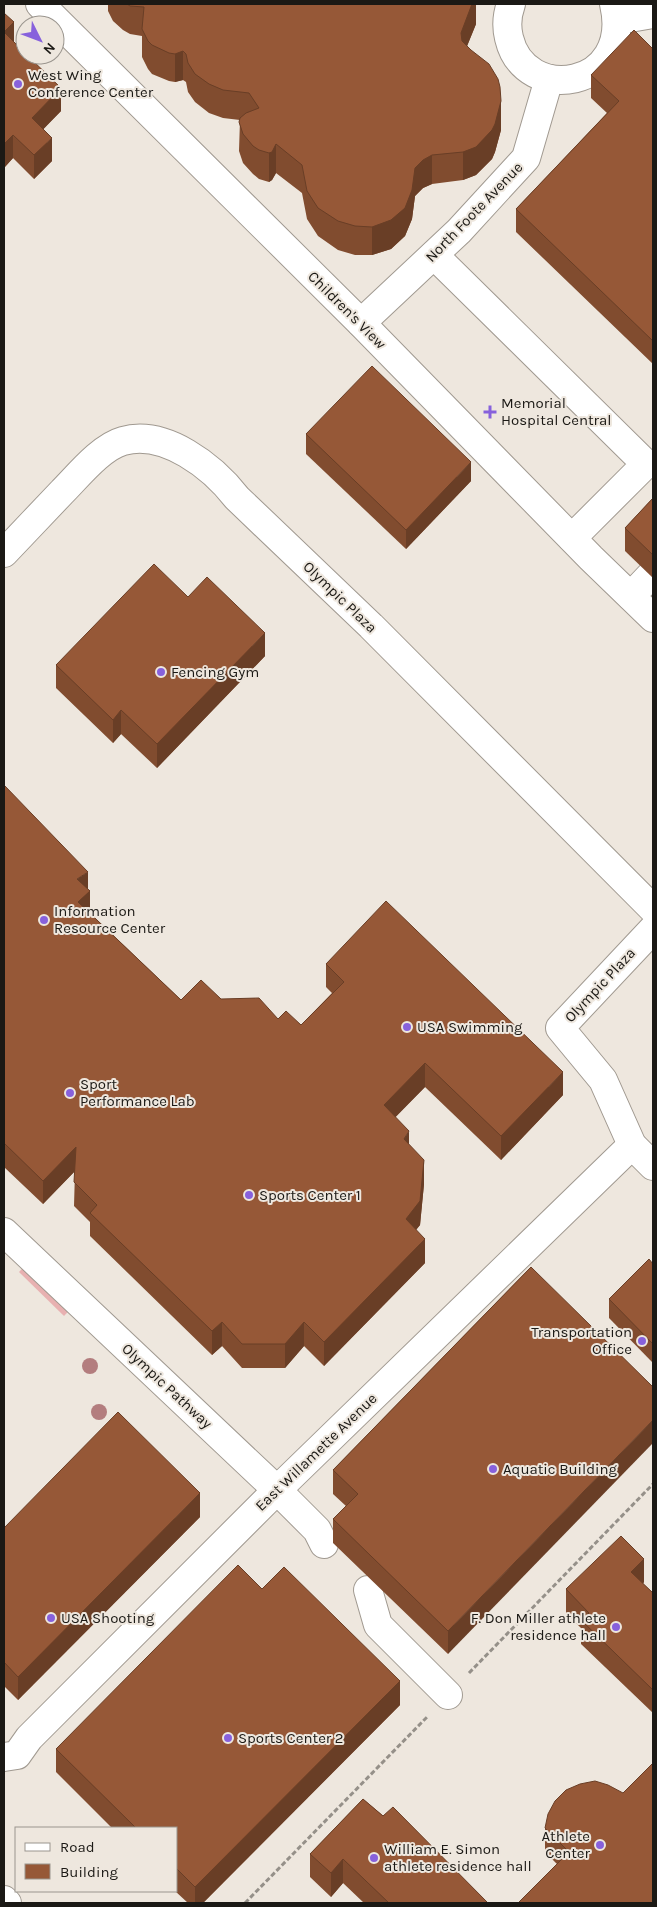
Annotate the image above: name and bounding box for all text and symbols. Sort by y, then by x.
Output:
north arrow [15,15,65,65]
text: N [40,39,59,58]
place label: West Wing Conference Center [28,66,154,101]
marker: West Wing Conference Center [12,78,24,90]
street label: North Foote Avenue [422,158,526,266]
street label: Children's View [304,267,390,353]
place label: Memorial Hospital Central [501,394,611,429]
marker: Memorial Hospital Central [483,405,497,419]
street label: Olympic Plaza [299,557,381,637]
place label: Fencing Gym [171,663,259,681]
marker: Fencing Gym [155,666,167,678]
place label: Information Resource Center [54,902,166,937]
marker: Information Resource Center [38,914,50,926]
street label: Olympic Plaza [561,944,639,1026]
place label: USA Swimming [417,1018,523,1036]
marker: USA Swimming [401,1021,413,1033]
place label: Sport Performance Lab [80,1075,195,1110]
marker: Sport Performance Lab [64,1087,76,1099]
place label: Sports Center 1 [259,1186,361,1204]
marker: Sports Center 1 [243,1189,255,1201]
place label: Transportation Office [531,1323,632,1358]
marker: Transportation Office [636,1335,648,1347]
street label: Olympic Pathway [118,1340,216,1432]
street label: East Willamette Avenue [251,1389,381,1515]
place label: Aquatic Building [503,1460,618,1478]
marker: Aquatic Building [487,1463,499,1475]
place label: USA Shooting [61,1609,155,1627]
place label: F. Don Miller athlete residence hall [471,1609,606,1644]
marker: USA Shooting [45,1612,57,1624]
marker: F. Don Miller athlete residence hall [610,1621,622,1633]
place label: Sports Center 2 [238,1729,344,1747]
marker: Sports Center 2 [222,1732,234,1744]
legend [15,1827,178,1892]
place label: Athlete Center [541,1827,591,1862]
text: Road [60,1838,95,1856]
marker: Athlete Center [594,1839,606,1851]
place label: William E. Simon athlete residence hall [384,1840,532,1875]
marker: William E. Simon athlete residence hall [368,1852,380,1864]
text: Building [60,1863,118,1881]

